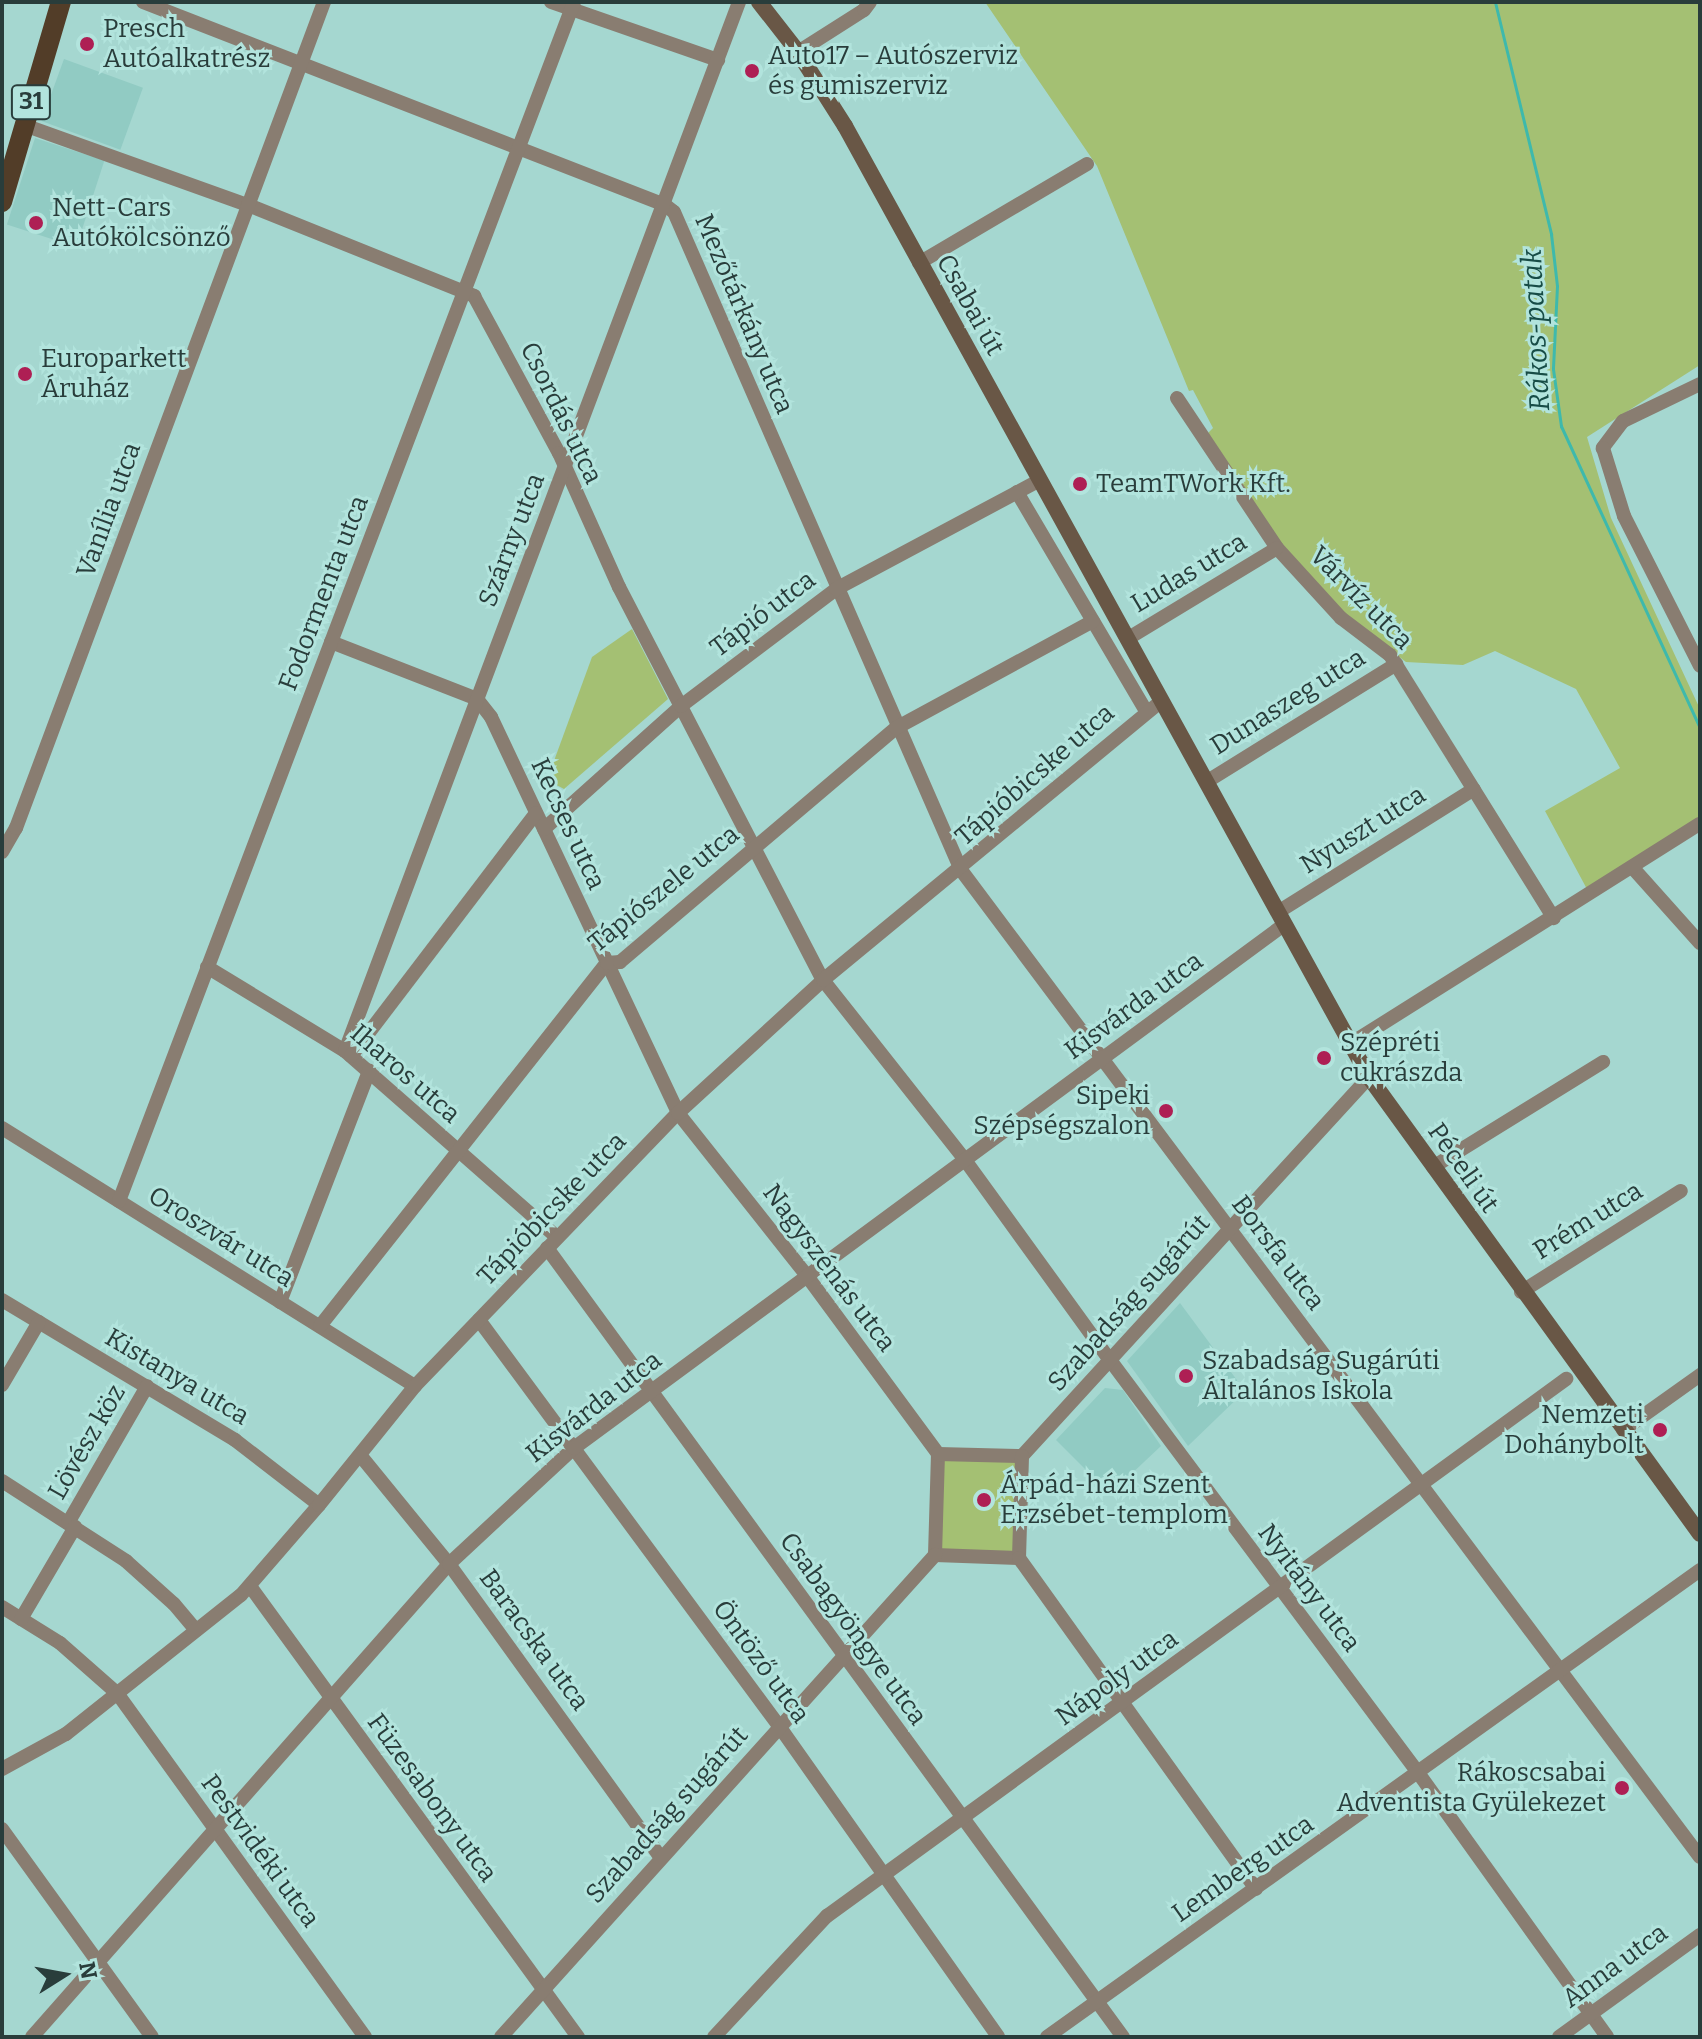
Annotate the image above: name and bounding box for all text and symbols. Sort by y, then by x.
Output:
place label: Presch Autóalkatrész [103,13,270,74]
marker: Presch Autóalkatrész [78,35,96,53]
place label: Auto17 – Autószerviz és gumiszerviz [768,40,1018,102]
marker: Auto17 – Autószerviz és gumiszerviz [743,62,761,80]
road number: 31 [9,82,53,122]
place label: Nett-Cars Autókölcsönző [52,192,231,254]
street label: Mezőtárkány utca [688,209,800,419]
marker: Nett-Cars Autókölcsönző [27,214,45,232]
water label: Rákos-patak [1515,248,1557,412]
street label: Csabai út [930,249,1010,361]
street label: Csordás utca [513,337,609,489]
place label: Europarkett Áruház [41,343,186,404]
marker: Europarkett Áruház [16,365,34,383]
street label: Vanília utca [70,438,148,582]
place label: TeamTWork Kft. [1096,468,1291,500]
street label: Szárny utca [472,469,552,611]
marker: TeamTWork Kft. [1071,475,1089,493]
street label: Fodormenta utca [272,491,376,695]
street label: Ludas utca [1126,526,1252,620]
street label: Várvíz utca [1303,540,1419,656]
street label: Tápió utca [704,564,822,664]
street label: Dunaszeg utca [1205,642,1371,762]
street label: Tápióbicske utca [949,698,1121,852]
street label: Kecses utca [524,753,612,895]
street label: Nyuszt utca [1295,779,1431,881]
street label: Tápiószele utca [582,819,746,959]
street label: Kisvárda utca [1059,946,1209,1066]
street label: Iharos utca [344,1018,466,1130]
place label: Szépréti cukrászda [1340,1027,1462,1088]
marker: Szépréti cukrászda [1315,1049,1333,1067]
place label: Sipeki Szépségszalon [973,1080,1150,1142]
marker: Sipeki Szépségszalon [1157,1102,1175,1120]
street label: Péceli út [1421,1117,1505,1219]
street label: Tápióbicske utca [471,1126,633,1292]
street label: Prém utca [1528,1175,1648,1267]
street label: Nagyszénás utca [756,1178,902,1358]
street label: Oroszvár utca [143,1180,299,1294]
street label: Borsfa utca [1225,1189,1331,1317]
street label: Szabadság sugárút [1041,1208,1217,1398]
street label: Kistanya utca [99,1322,255,1432]
street label: Kisvárda utca [520,1345,668,1469]
place label: Szabadság Sugárúti Általános Iskola [1202,1345,1440,1406]
marker: Szabadság Sugárúti Általános Iskola [1177,1367,1195,1385]
street label: Lövész köz [42,1379,132,1505]
place label: Nemzeti Dohánybolt [1504,1399,1644,1460]
marker: Nemzeti Dohánybolt [1651,1421,1669,1439]
place label: Árpád-házi Szent Erzsébet-templom [1000,1469,1228,1530]
marker: Árpád-házi Szent Erzsébet-templom [975,1491,993,1509]
street label: Nyitány utca [1251,1518,1367,1658]
street label: Csabagyöngye utca [773,1527,933,1731]
street label: Baracska utca [472,1563,596,1717]
street label: Öntöző utca [706,1594,816,1730]
street label: Nápoly utca [1050,1623,1184,1733]
street label: Füzesabony utca [360,1708,504,1888]
street label: Szabadság sugárút [579,1720,755,1910]
place label: Rákoscsabai Adventista Gyülekezet [1336,1757,1606,1818]
street label: Pestvidéki utca [194,1768,326,1934]
marker: Rákoscsabai Adventista Gyülekezet [1613,1779,1631,1797]
street label: Lemberg utca [1166,1809,1320,1929]
street label: Anna utca [1556,1917,1674,2015]
north arrow [24,1935,104,2015]
text: N [73,1959,103,1981]

